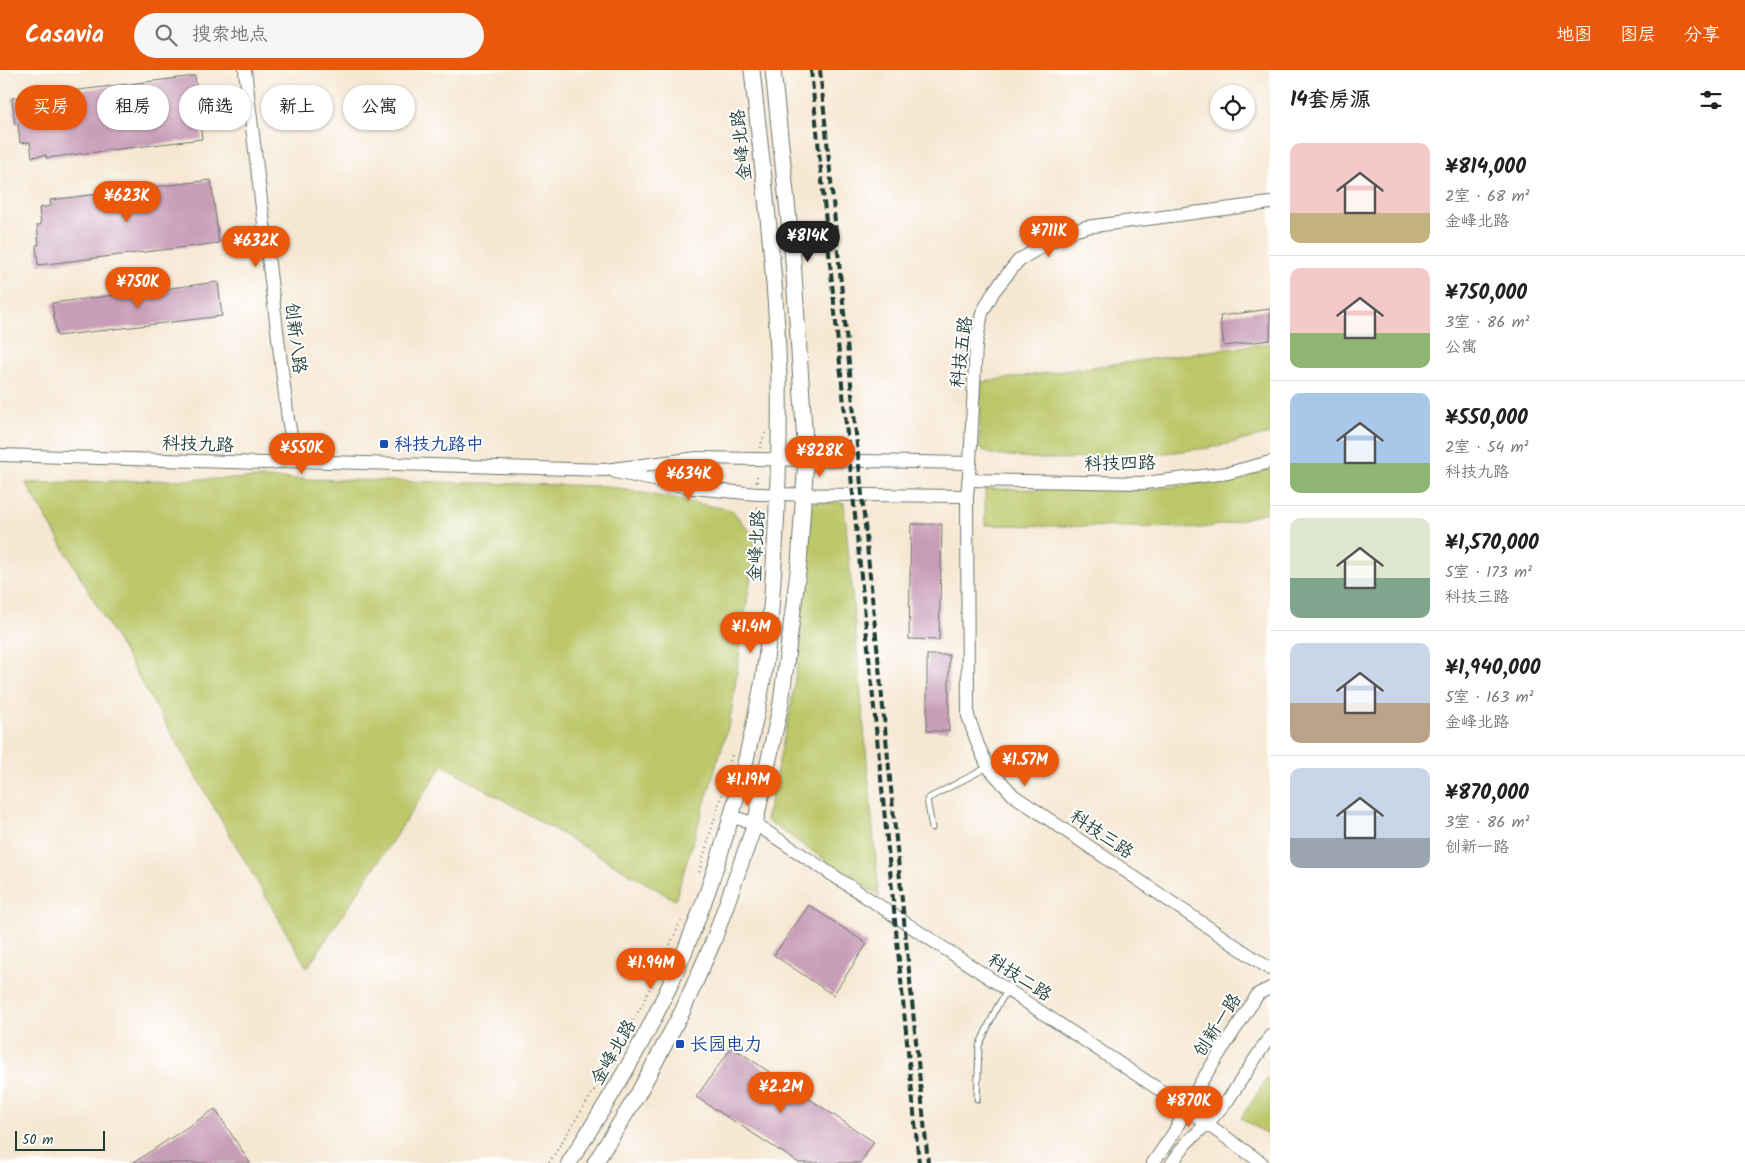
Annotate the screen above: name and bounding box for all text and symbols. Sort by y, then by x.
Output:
search box [134,13,484,58]
text: Casavia [25,16,104,55]
text: 搜索地点 [192,20,268,50]
icon: search [152,21,180,49]
text: 地图 [1556,21,1592,50]
text: 图层 [1620,21,1656,50]
text: 分享 [1684,21,1720,50]
text: 14套房源 [1290,84,1371,117]
chip: 买房 [15,85,87,130]
chip: 租房 [97,85,169,130]
chip: 筛选 [179,85,251,130]
chip: 新上 [261,85,333,130]
chip: 公寓 [343,85,415,130]
map controls [1210,85,1255,130]
button: locate [1210,85,1255,130]
icon: filters [1697,86,1725,114]
street label: 金峰北路 [724,108,761,182]
text: ¥814,000 [1445,151,1526,184]
icon: home [1330,163,1390,223]
pin: ¥623K [92,180,162,223]
text: ¥623K [104,184,150,209]
text: 2室 · 68 m² [1445,184,1530,209]
text: 金峰北路 [1445,209,1509,234]
pin: ¥711K [1014,216,1084,258]
text: ¥711K [1031,219,1067,244]
pin: ¥814K [773,220,843,263]
text: ¥814K [787,224,829,249]
pin: ¥632K [221,226,291,268]
text: ¥632K [233,229,279,254]
pin: ¥750K [103,266,173,309]
text: ¥750K [116,270,160,295]
text: ¥750,000 [1445,277,1527,310]
icon: home [1330,288,1390,348]
street label: 创新八路 [276,301,313,376]
text: 3室 · 86 m² [1445,310,1529,335]
street label: 科技五路 [944,315,981,390]
text: 公寓 [1445,335,1477,360]
text: ¥550,000 [1445,402,1528,435]
icon: home [1330,413,1390,473]
street label: 科技九路 [161,430,234,461]
place label: 科技九路中 [394,431,484,460]
pin: ¥550K [267,432,337,475]
text: 2室 · 54 m² [1445,435,1528,460]
text: ¥550K [280,436,324,461]
pin: ¥828K [785,436,855,478]
marker: 科技九路中 [378,438,390,450]
text: ¥828K [796,439,844,464]
street label: 科技四路 [1084,449,1156,480]
pin: ¥634K [654,458,724,501]
text: 科技九路 [1445,460,1509,485]
text: ¥634K [666,462,712,487]
street label: 金峰北路 [741,509,774,583]
text: ¥1,570,000 [1445,527,1539,560]
icon: home [1330,538,1390,598]
text: 5室 · 173 m² [1445,560,1532,585]
text: 科技三路 [1445,585,1509,610]
pin: ¥1.4M [716,612,786,654]
text: ¥1.4M [731,615,771,640]
text: ¥1,940,000 [1445,652,1540,685]
icon: home [1330,663,1390,723]
text: 5室 · 163 m² [1445,685,1533,710]
text: 金峰北路 [1445,710,1509,735]
pin: ¥1.57M [984,744,1066,787]
text: ¥1.57M [1002,748,1048,773]
pin: ¥1.19M [707,764,789,807]
text: ¥1.19M [726,768,770,793]
text: ¥870,000 [1445,777,1529,810]
icon: home [1330,788,1390,848]
street label: 科技三路 [1063,803,1139,867]
text: 3室 · 86 m² [1445,810,1529,835]
text: 创新一路 [1445,835,1509,860]
street label: 科技二路 [981,946,1057,1010]
pin: ¥1.94M [610,948,692,990]
text: ¥1.94M [627,951,675,976]
street label: 创新一路 [1186,988,1250,1064]
street label: 金峰北路 [584,1014,645,1091]
place label: 长园电力 [690,1031,762,1060]
marker: 长园电力 [674,1038,686,1050]
pin: ¥2.2M [746,1072,816,1114]
text: ¥2.2M [759,1075,803,1100]
pin: ¥870K [1154,1086,1224,1128]
text: ¥870K [1167,1089,1211,1114]
scale bar [15,1128,105,1151]
text: 50 m [22,1129,53,1151]

